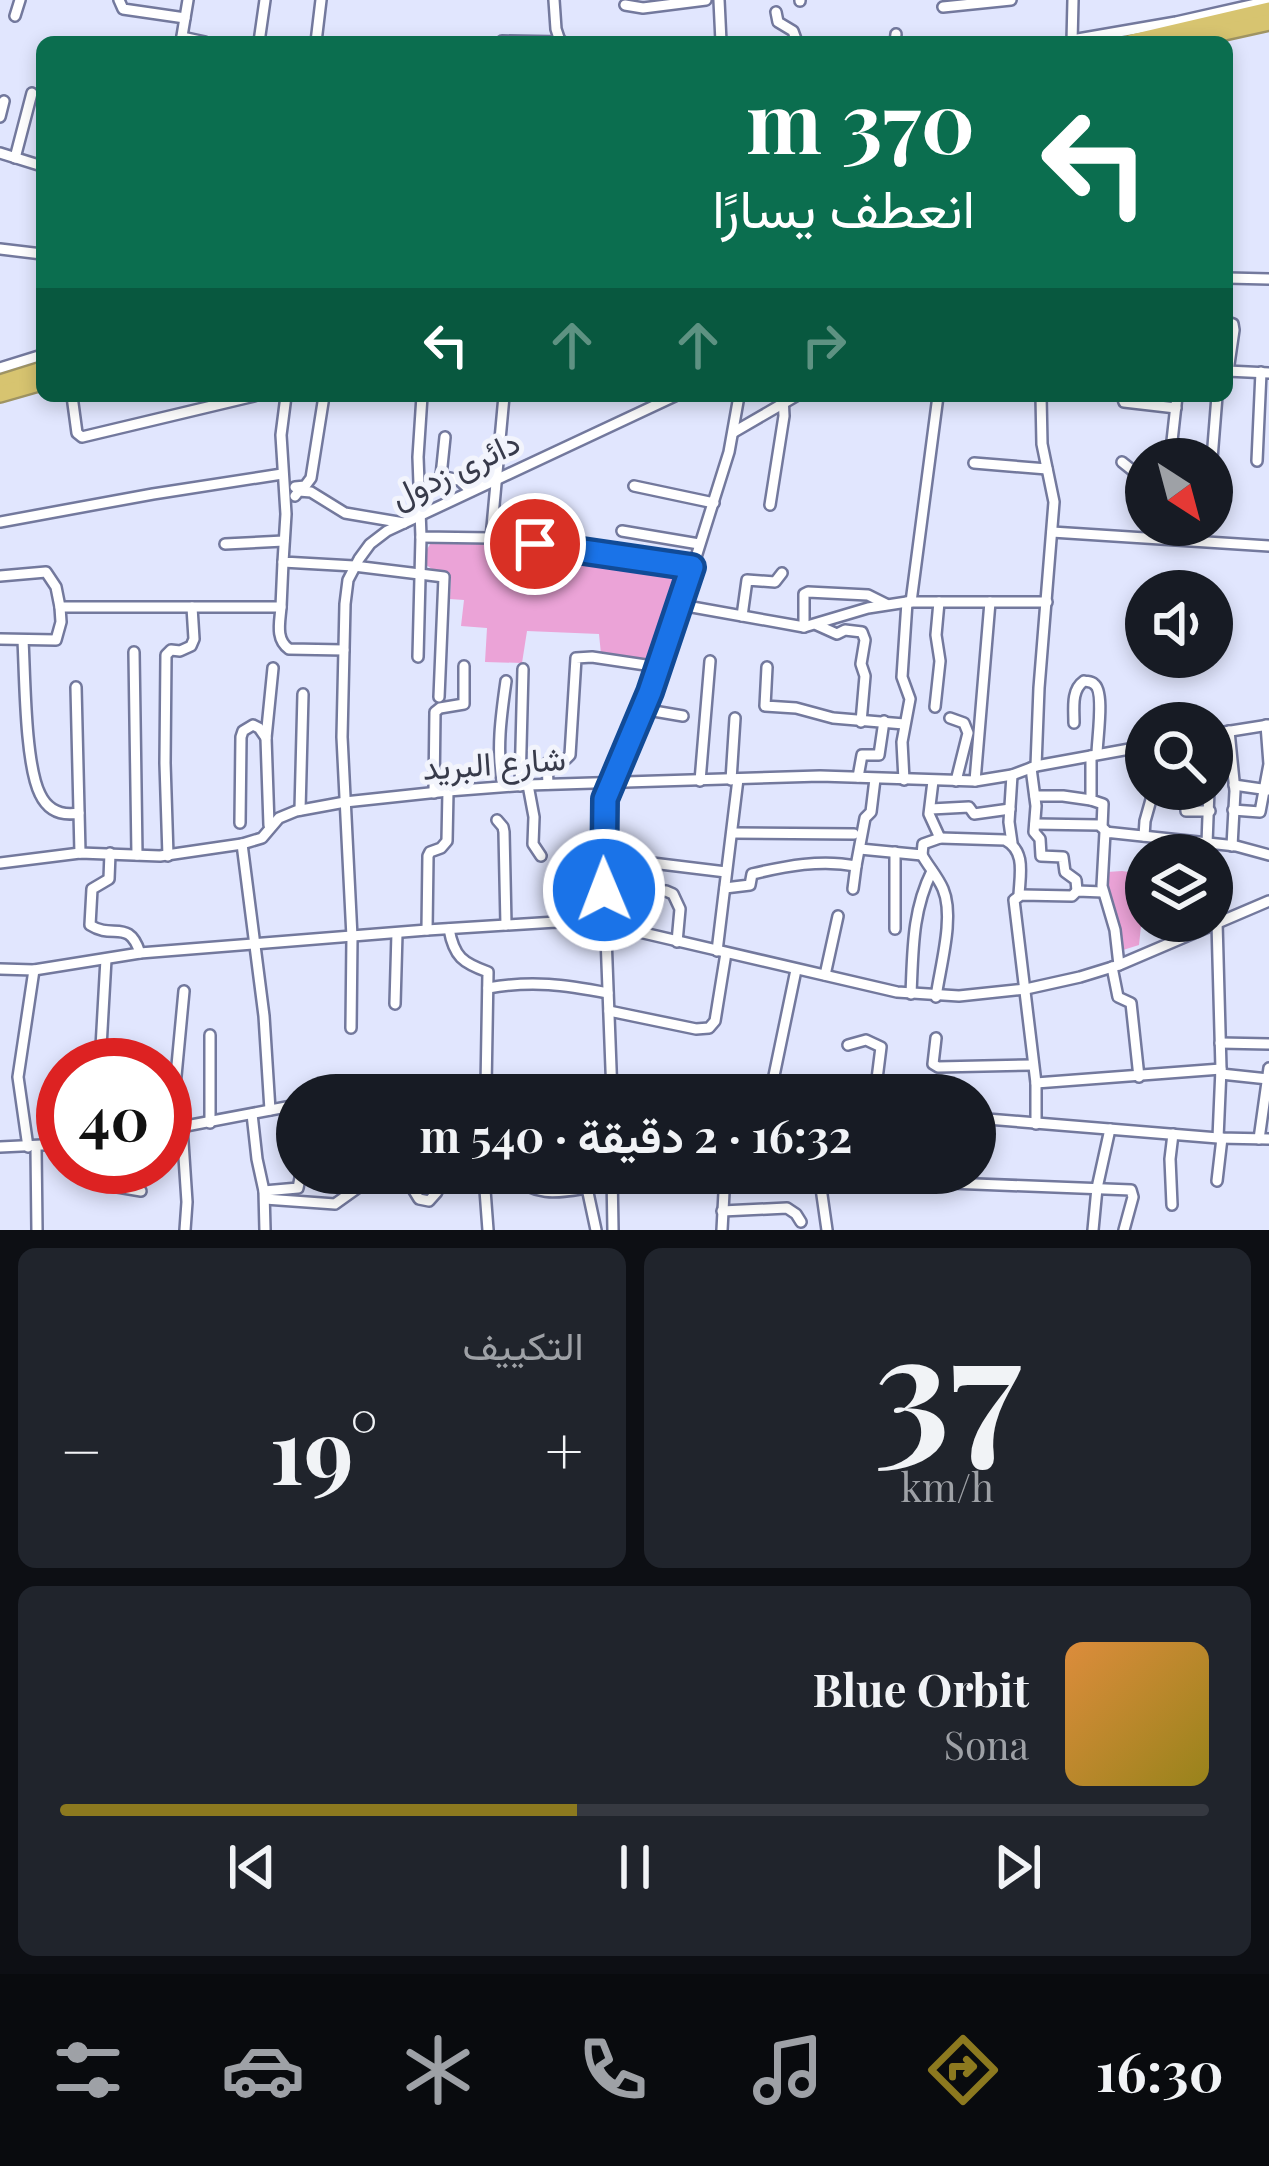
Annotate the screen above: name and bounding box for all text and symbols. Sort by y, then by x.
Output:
text: 370 m [746,63,975,175]
icon: left [1017,84,1173,240]
text: انعطف يسارًا [712,170,975,242]
icon: left [413,312,479,378]
icon: ahead [539,312,605,378]
icon: ahead [665,312,731,378]
icon: right [791,312,857,378]
street label: دائرى زدول [382,418,526,517]
north arrow [1125,438,1233,546]
map controls [1125,438,1233,942]
pin [484,493,586,595]
icon: arrive [502,511,568,577]
button: sound [1125,570,1233,678]
button: search [1125,702,1233,810]
street label: شارع البريد [421,734,567,791]
position arrow [541,827,667,953]
button: layers [1125,834,1233,942]
speed limit sign: 40 [36,1038,192,1194]
text: 16:32 · 2 دقيقة · 540 m [420,1104,852,1164]
text: 37 [874,1278,1021,1486]
text: التكييف [463,1318,584,1370]
text: 19° [269,1388,378,1508]
text: − [60,1405,103,1493]
text: + [545,1405,583,1493]
text: km/h [900,1460,994,1512]
text: Blue Orbit [812,1658,1029,1718]
text: Sona [944,1718,1029,1770]
icon: previous [219,1834,285,1900]
icon: pause [602,1834,668,1900]
icon: next [985,1834,1051,1900]
icon: filters [46,2028,130,2112]
icon: car [221,2028,305,2112]
icon: climate [396,2028,480,2112]
icon: phone [571,2028,655,2112]
icon: music [746,2028,830,2112]
icon: directions [921,2028,1005,2112]
text: 16:30 [1096,2034,1224,2106]

